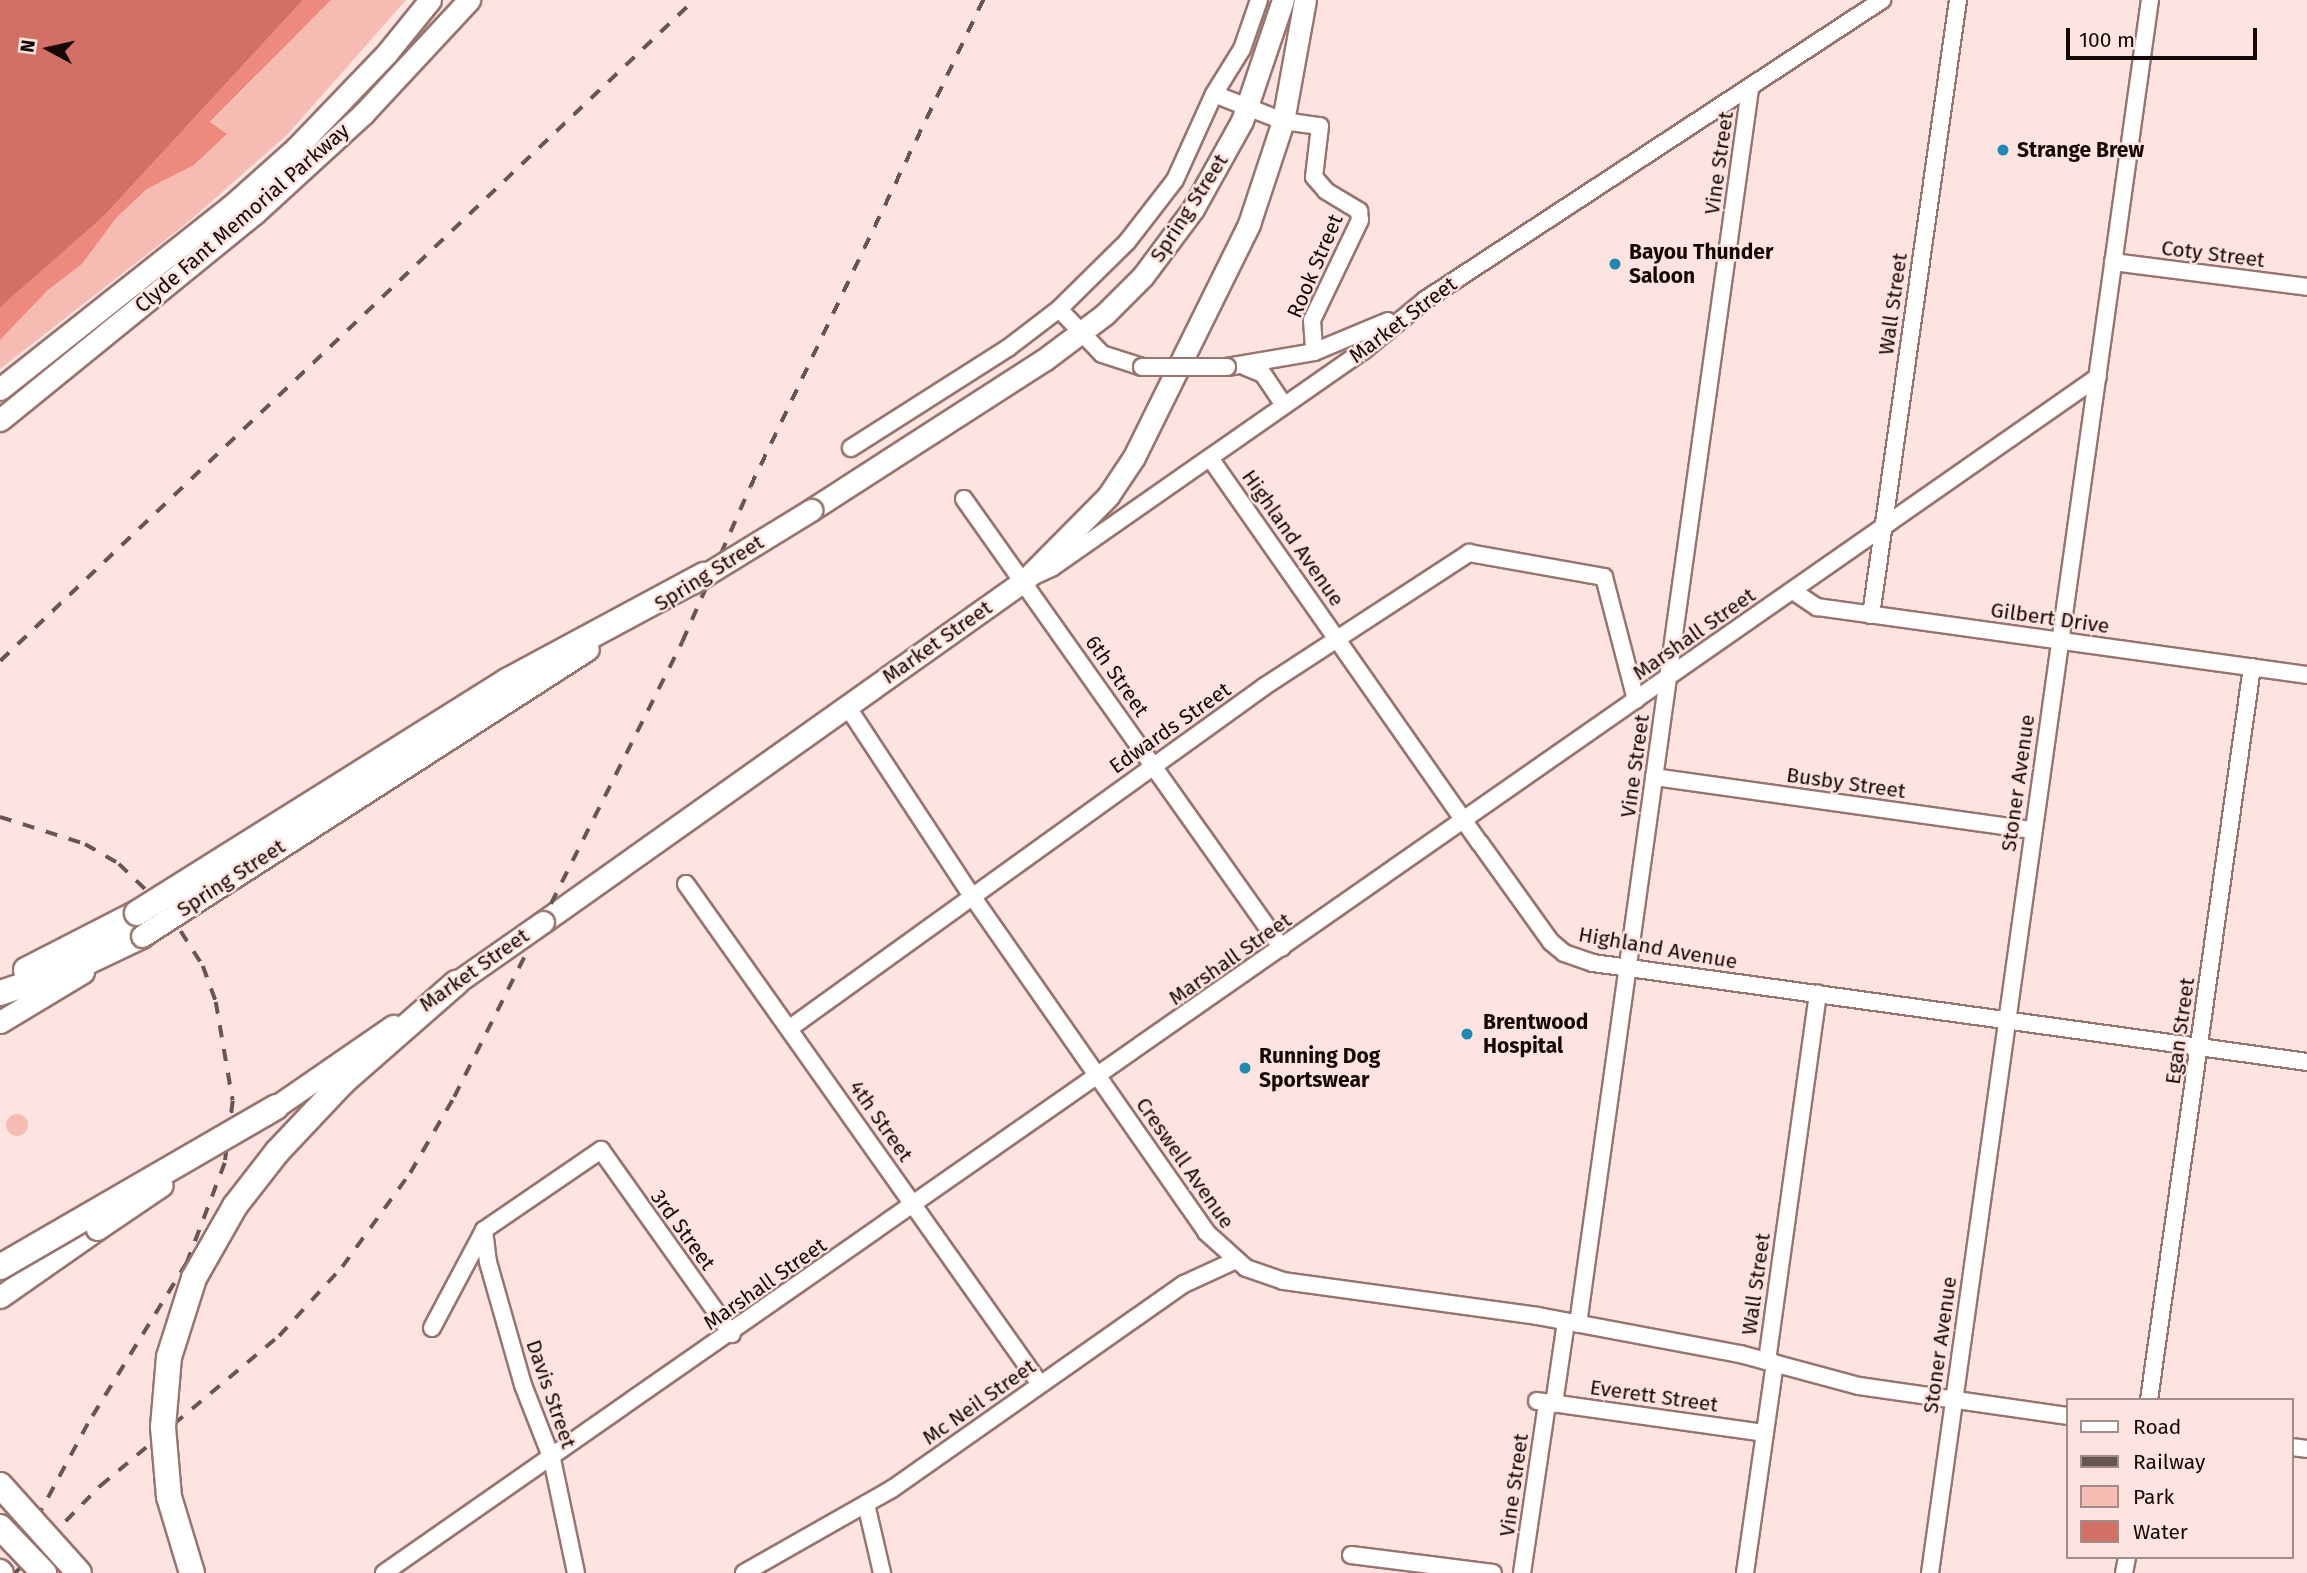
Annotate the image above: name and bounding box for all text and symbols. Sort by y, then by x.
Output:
north arrow [14,14,84,84]
scale bar [2069,14,2260,58]
text: 100 m [2079,27,2135,53]
text: N [15,38,40,54]
street label: Vine Street [1699,110,1739,216]
street label: Clyde Fant Memorial Parkway [130,118,354,318]
place label: Strange Brew [2017,137,2144,163]
marker: Strange Brew [1995,142,2011,158]
street label: Spring Street [1145,149,1233,267]
street label: Rook Street [1282,210,1348,322]
street label: Coty Street [2160,235,2266,273]
place label: Bayou Thunder Saloon [1629,239,1773,289]
street label: Wall Street [1873,251,1913,357]
marker: Bayou Thunder Saloon [1607,256,1623,272]
street label: Market Street [1344,271,1462,369]
street label: Highland Avenue [1236,465,1350,611]
street label: Spring Street [650,530,768,616]
street label: Marshall Street [1628,582,1760,686]
street label: Market Street [877,595,997,689]
street label: Gilbert Drive [1989,597,2111,639]
street label: 6th Street [1080,630,1154,722]
street label: Edwards Street [1105,677,1235,779]
street label: Vine Street [1615,713,1655,819]
street label: Stoner Avenue [1996,713,2040,853]
street label: Busby Street [1785,762,1907,804]
street label: Spring Street [172,834,290,922]
street label: Marshall Street [1164,907,1296,1011]
street label: Highland Avenue [1577,922,1739,974]
street label: Market Street [414,923,534,1017]
street label: Egan Street [2160,976,2200,1086]
place label: Brentwood Hospital [1483,1009,1588,1059]
marker: Brentwood Hospital [1457,1024,1477,1044]
place label: Running Dog Sportswear [1259,1043,1380,1093]
marker: Running Dog Sportswear [1237,1060,1253,1076]
street label: 4th Street [844,1075,918,1167]
street label: Creswell Avenue [1130,1093,1240,1233]
street label: 3rd Street [645,1185,721,1275]
street label: Wall Street [1736,1231,1776,1337]
street label: Marshall Street [699,1232,831,1336]
street label: Stoner Avenue [1918,1275,1962,1415]
street label: Davis Street [521,1336,581,1452]
street label: Mc Neil Street [918,1354,1040,1450]
street label: Everett Street [1588,1375,1720,1417]
legend [2066,1398,2293,1559]
text: Road [2133,1414,2181,1440]
street label: Vine Street [1494,1432,1534,1538]
text: Railway [2133,1449,2205,1475]
text: Park [2133,1484,2174,1510]
text: Water [2133,1519,2188,1545]

